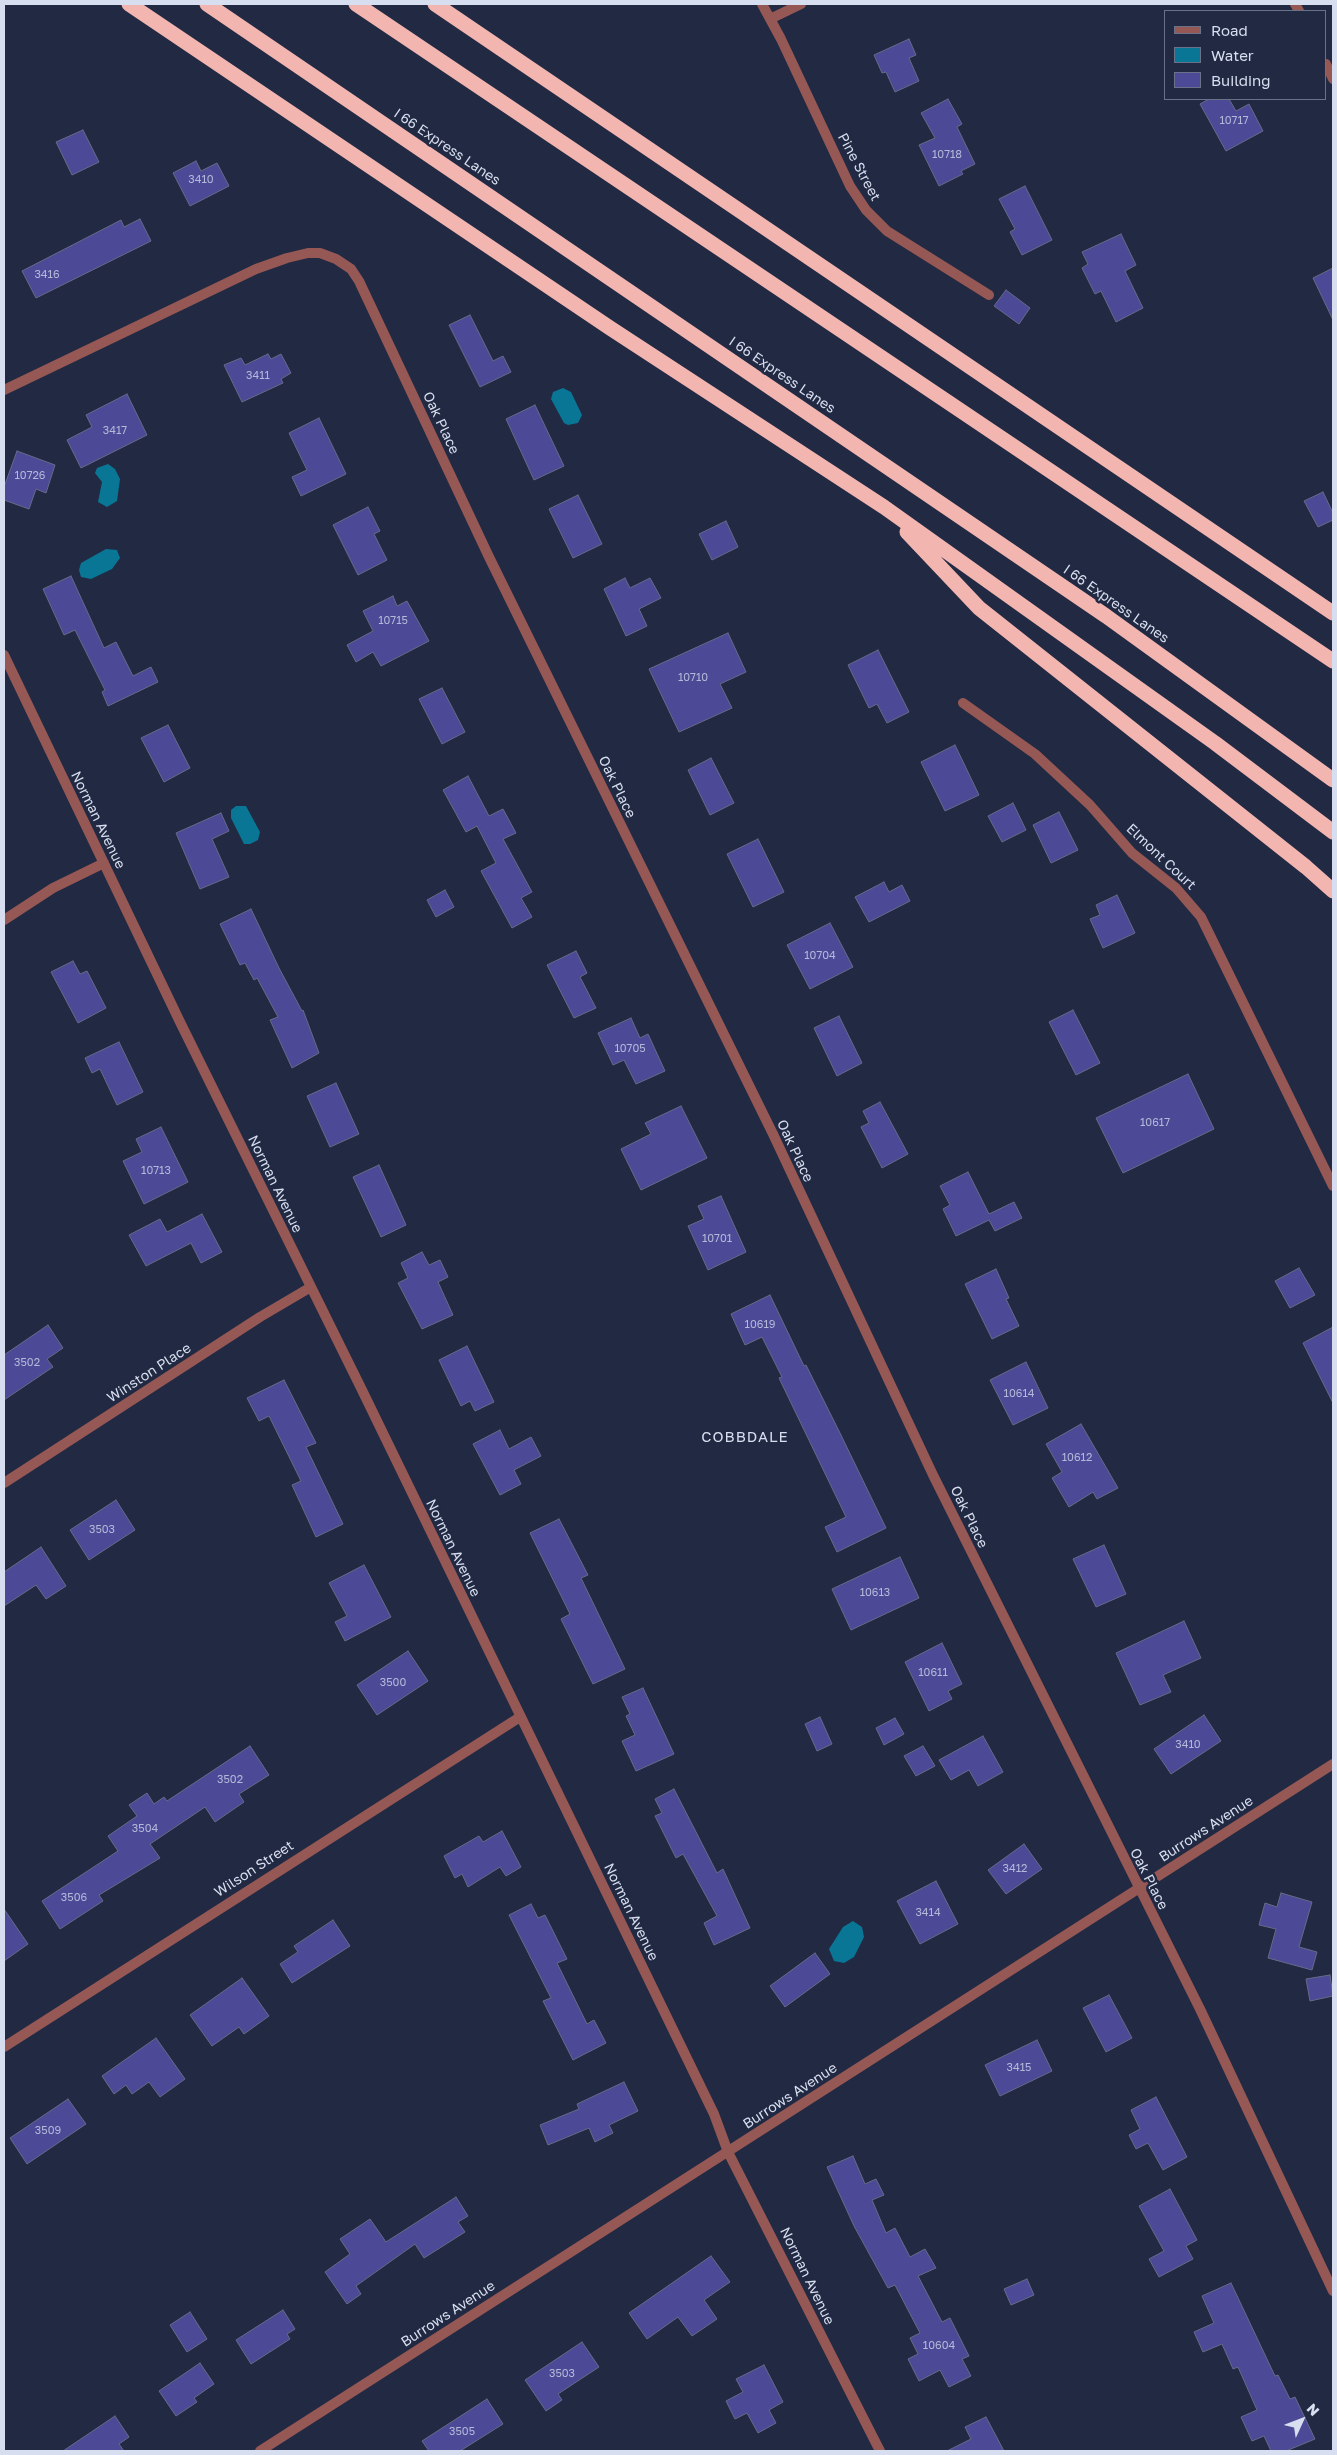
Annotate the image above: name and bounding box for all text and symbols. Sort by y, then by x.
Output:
legend [1164,10,1327,100]
text: Road [1211,21,1248,39]
text: Water [1211,46,1254,64]
text: Building [1211,71,1271,89]
street label: I 66 Express Lanes [390,105,504,189]
house number: 10717 [1219,114,1249,128]
street label: Pine Street [834,130,884,204]
house number: 10718 [932,148,962,162]
house number: 3410 [188,173,214,187]
house number: 3416 [34,268,60,282]
street label: I 66 Express Lanes [725,333,839,417]
house number: 3411 [246,369,270,383]
street label: Oak Place [419,389,463,457]
house number: 3417 [103,424,127,438]
house number: 10726 [14,469,46,483]
street label: I 66 Express Lanes [1060,561,1172,647]
house number: 10715 [378,614,408,628]
house number: 10710 [678,671,708,685]
street label: Oak Place [595,753,639,821]
street label: Norman Avenue [67,769,129,871]
street label: Elmont Court [1123,820,1199,894]
house number: 10704 [804,949,836,963]
house number: 10705 [614,1042,646,1056]
house number: 10617 [1140,1116,1170,1130]
street label: Oak Place [773,1117,817,1185]
street label: Norman Avenue [244,1133,306,1235]
house number: 10713 [141,1164,171,1178]
house number: 10701 [702,1232,732,1246]
house number: 10619 [745,1318,775,1332]
street label: Winston Place [104,1340,194,1406]
house number: 3502 [14,1356,40,1370]
house number: 10614 [1004,1387,1034,1401]
district label: COBBDALE [700,1428,790,1446]
house number: 10612 [1062,1451,1092,1465]
street label: Oak Place [947,1483,991,1551]
street label: Norman Avenue [422,1497,484,1599]
house number: 3503 [89,1523,115,1537]
house number: 10613 [860,1586,890,1600]
house number: 10611 [918,1666,948,1680]
house number: 3500 [380,1676,406,1690]
house number: 3410 [1175,1738,1201,1752]
house number: 3502 [217,1773,243,1787]
street label: Burrows Avenue [1156,1792,1256,1866]
house number: 3504 [132,1822,158,1836]
street label: Wilson Street [211,1837,297,1901]
street label: Oak Place [1126,1845,1172,1913]
street label: Norman Avenue [600,1861,662,1963]
house number: 3412 [1003,1862,1027,1876]
house number: 3506 [61,1891,87,1905]
house number: 3414 [915,1906,941,1920]
street label: Burrows Avenue [740,2059,840,2133]
house number: 3415 [1007,2061,1031,2075]
house number: 3509 [35,2124,61,2138]
street label: Norman Avenue [776,2225,838,2327]
street label: Burrows Avenue [398,2277,498,2351]
house number: 10604 [923,2339,955,2353]
house number: 3503 [549,2367,575,2381]
north arrow [1277,2395,1327,2445]
text: N [1303,2400,1323,2419]
house number: 3505 [449,2425,475,2439]

